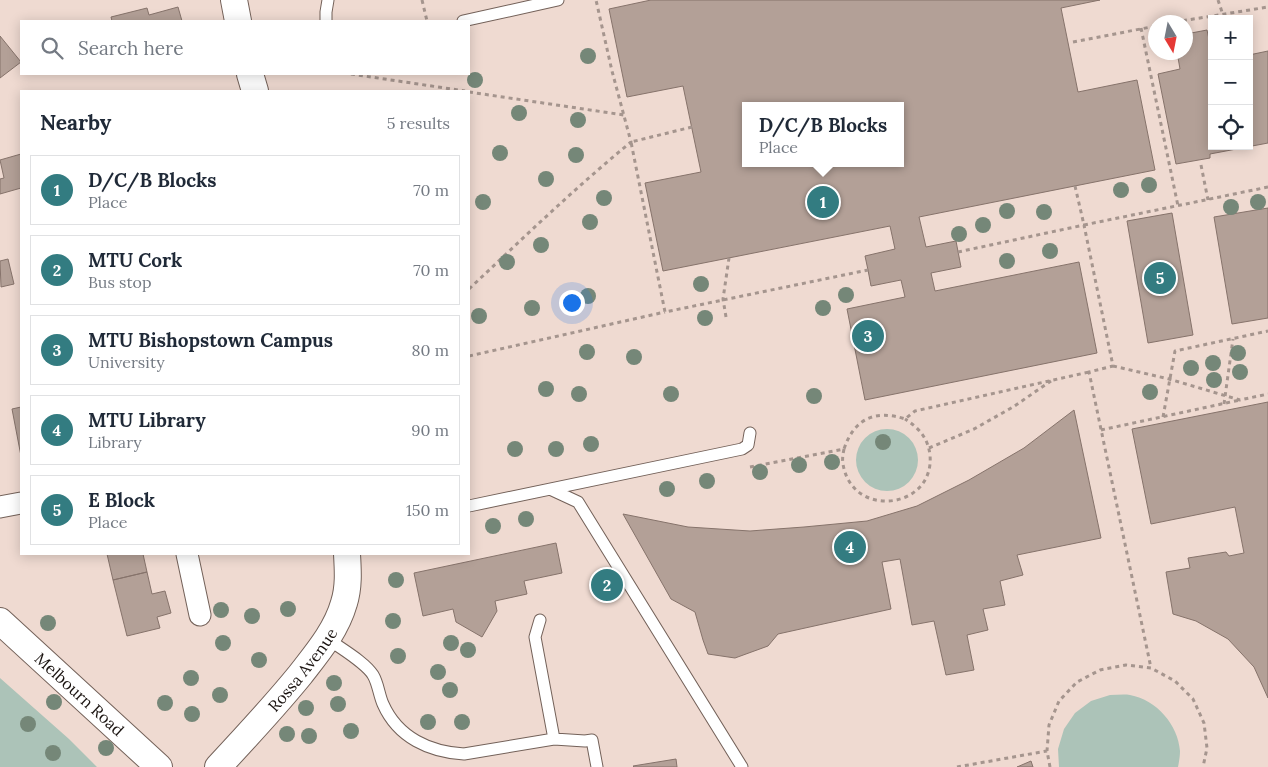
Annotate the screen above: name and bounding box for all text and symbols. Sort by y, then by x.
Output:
north arrow [1148,15,1193,60]
map controls [1208,15,1253,150]
button: + [1208,15,1253,60]
search box [20,20,470,75]
icon: search [38,34,66,62]
text: Search here [78,36,184,60]
button: − [1208,60,1253,105]
popup [742,102,904,167]
button: locate [1208,105,1253,150]
text: Nearby [40,109,111,136]
text: 5 results [387,113,450,133]
text: D/C/B Blocks [759,113,887,137]
text: Place [759,137,798,157]
text: D/C/B Blocks [88,168,217,192]
text: 1 [54,180,60,200]
text: 70 m [413,180,449,200]
pin: 1 [807,183,839,221]
text: Place [88,192,127,212]
text: MTU Cork [88,248,182,272]
pin: 5 [1144,259,1176,297]
text: 2 [53,260,61,280]
text: 70 m [413,260,449,280]
text: Bus stop [88,272,152,292]
your location [559,290,585,316]
pin: 3 [852,317,884,355]
text: MTU Bishopstown Campus [88,328,333,352]
text: 3 [53,340,61,360]
text: 80 m [412,340,449,360]
text: University [88,352,165,372]
text: MTU Library [88,408,206,432]
text: 4 [53,420,61,440]
text: 90 m [411,420,449,440]
text: Library [88,432,142,452]
text: E Block [88,488,155,512]
text: 5 [53,500,61,520]
text: 150 m [406,500,449,520]
text: Place [88,512,127,532]
pin: 4 [834,528,866,566]
pin: 2 [591,566,623,604]
street label: Rossa Avenue [263,624,342,716]
street label: Melbourn Road [31,648,129,740]

